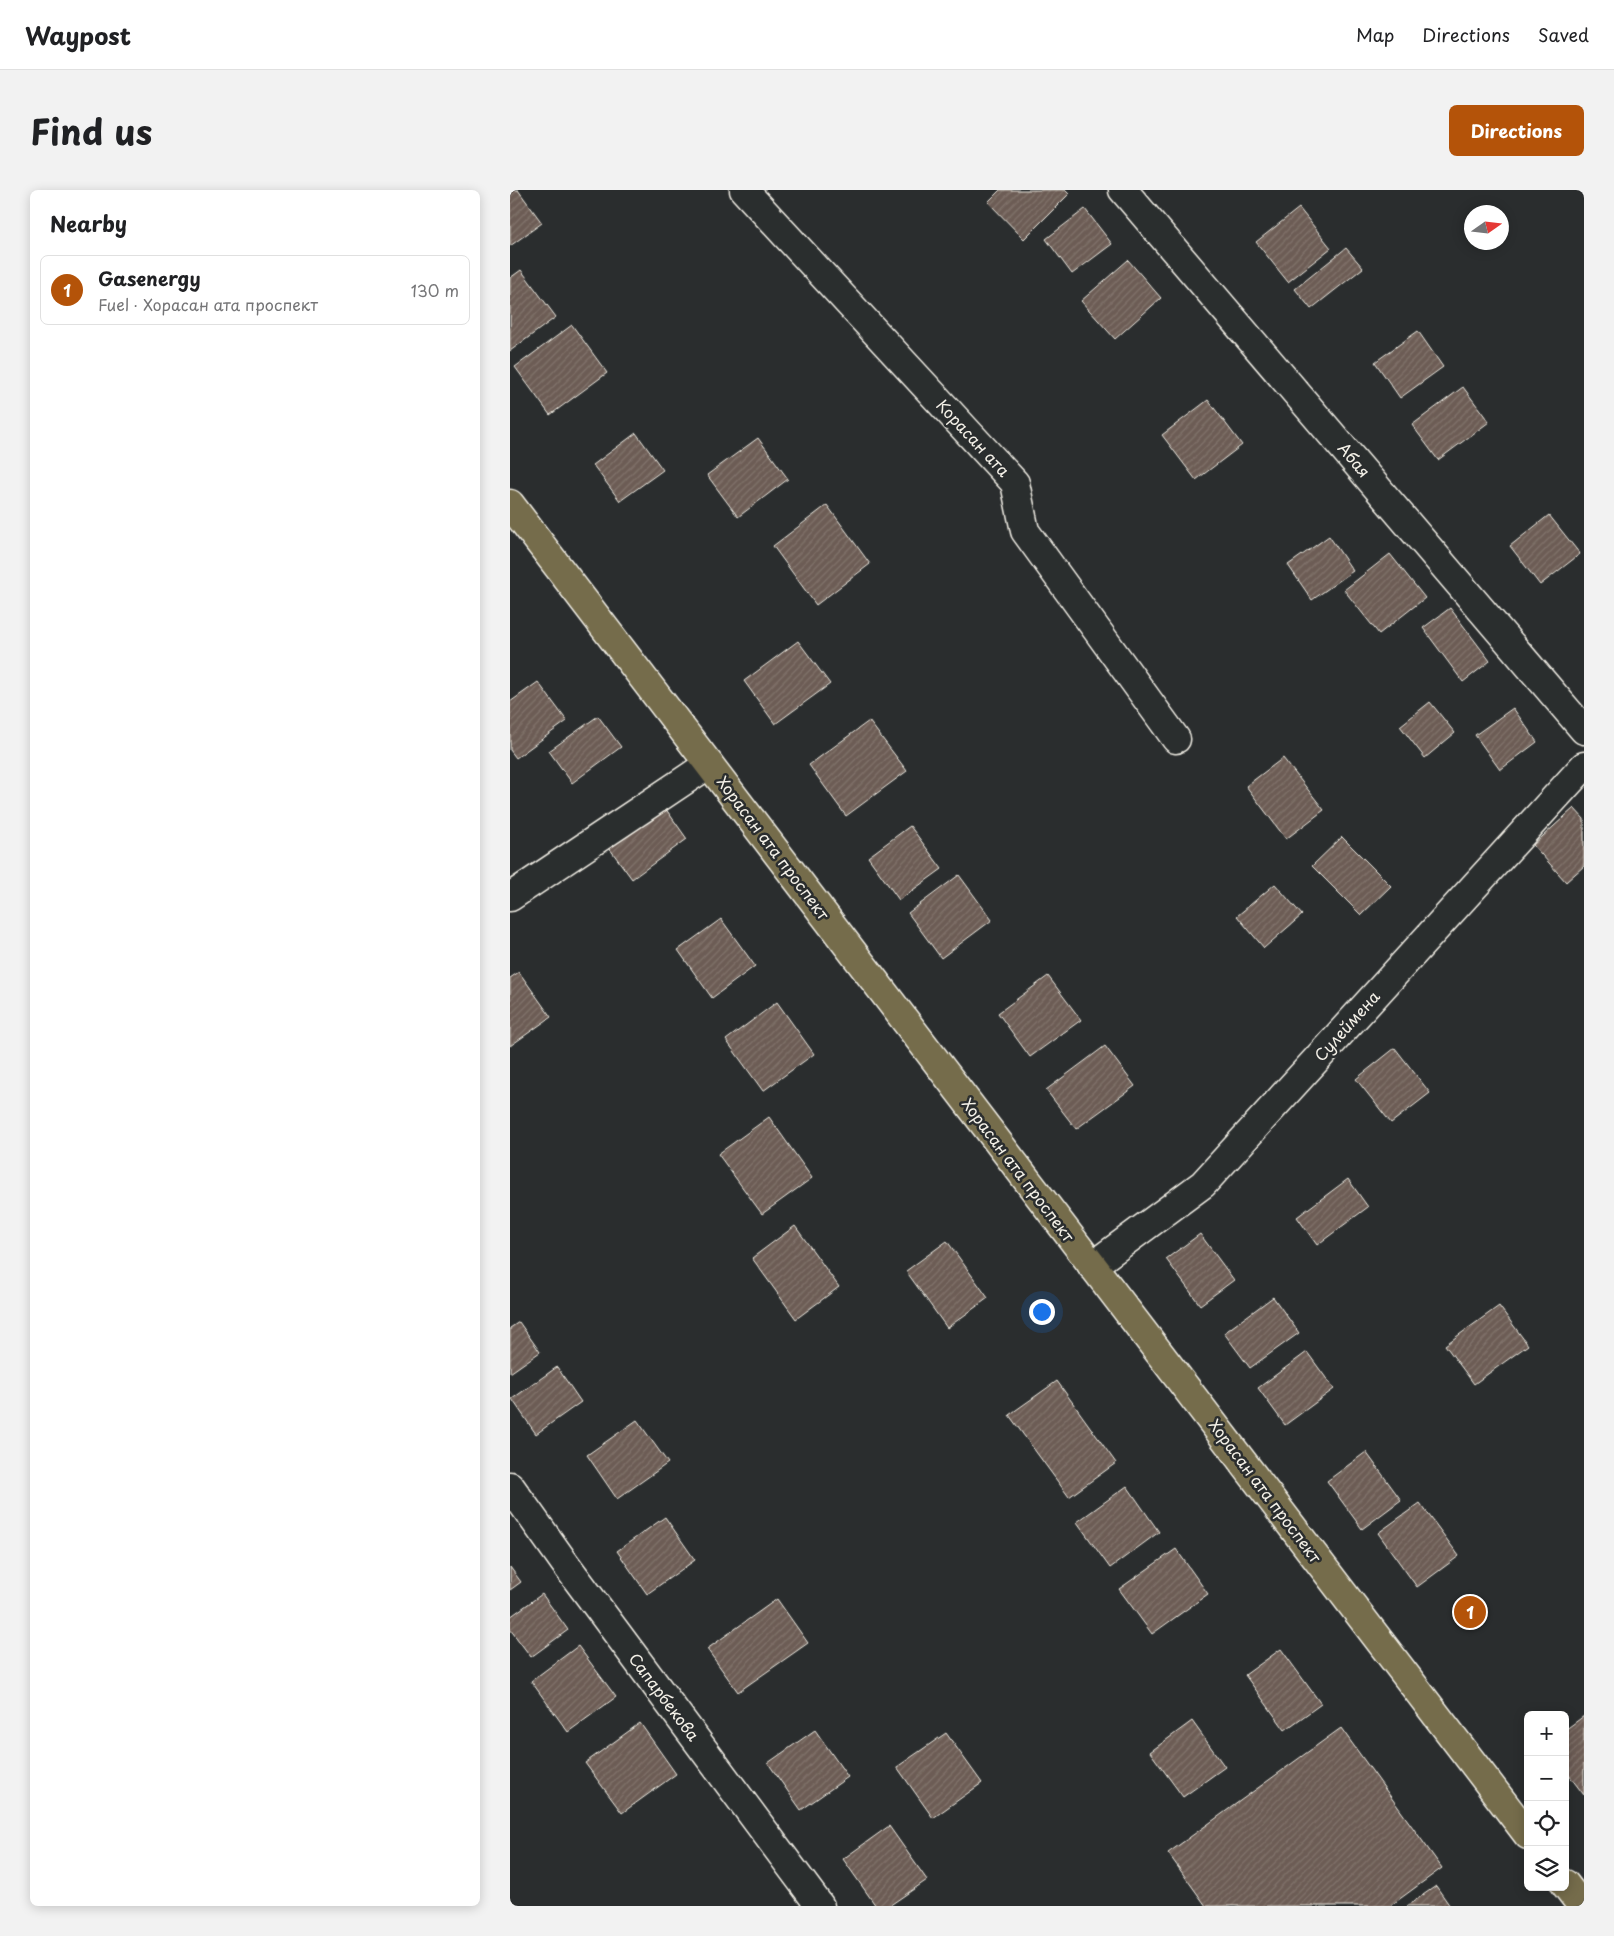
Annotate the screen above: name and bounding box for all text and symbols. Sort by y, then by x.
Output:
text: Waypost [25,17,131,53]
text: Map [1356,21,1394,48]
text: Directions [1422,21,1510,48]
text: Saved [1538,21,1589,48]
text: Find us [30,104,152,157]
button: Directions [1449,105,1584,156]
north arrow [1464,205,1509,250]
text: Nearby [50,207,127,239]
text: Gasenergy [98,264,200,292]
text: 1 [63,278,71,302]
text: 130 m [411,278,459,302]
text: Fuel · Хорасан ата проспект [98,292,318,316]
street label: Корасан ата [931,393,1016,481]
street label: Абая [1333,437,1377,482]
street label: Хорасан ата проспект [712,770,836,925]
street label: Сулеймена [1308,985,1385,1066]
street label: Хорасан ата проспект [957,1092,1081,1247]
your location [1029,1299,1055,1325]
street label: Хорасан ата проспект [1204,1413,1328,1568]
pin: 1 [1454,1593,1486,1631]
street label: Сапарбекова [624,1647,706,1745]
map controls [1524,1711,1569,1891]
button: + [1524,1711,1569,1756]
button: − [1524,1756,1569,1801]
button: locate [1524,1801,1569,1846]
button: layers [1524,1846,1569,1891]

